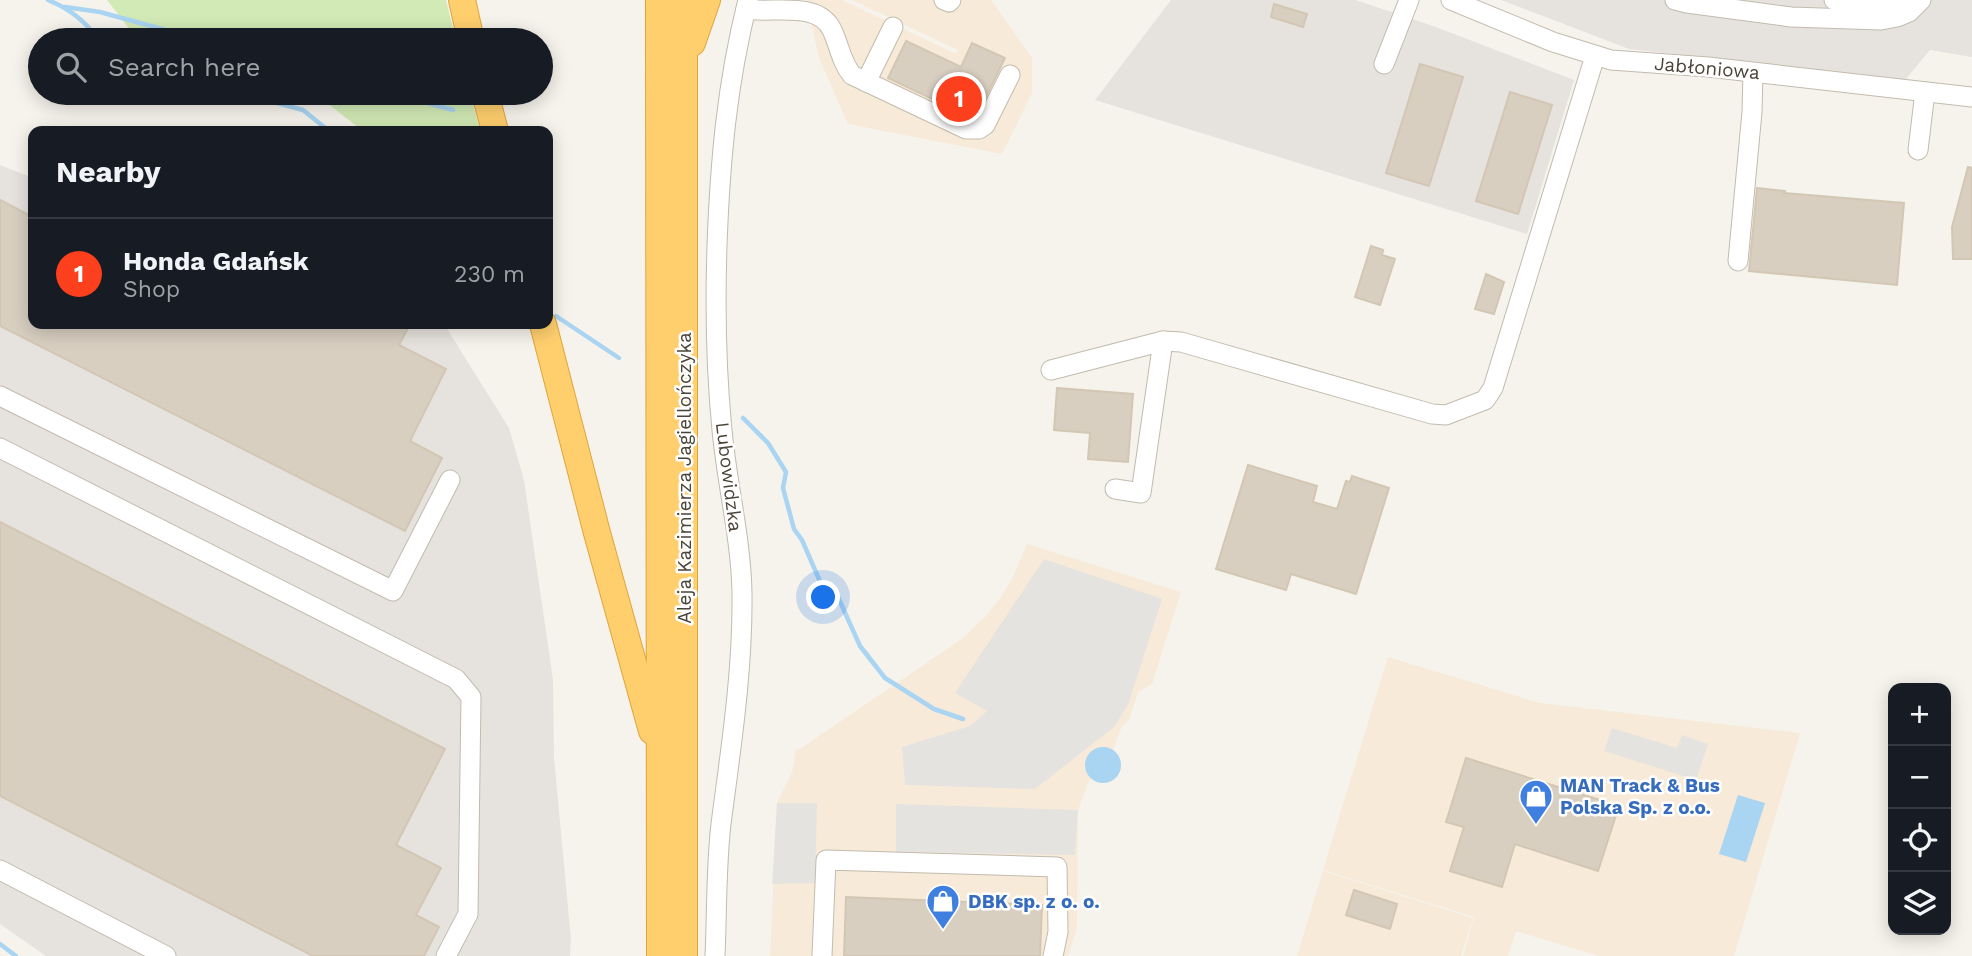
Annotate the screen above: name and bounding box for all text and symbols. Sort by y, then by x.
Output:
search box [28,28,553,105]
icon: search [52,48,90,86]
text: Search here [108,52,260,82]
street label: Jabłoniowa [1653,52,1761,84]
pin: 1 [936,73,982,125]
text: Nearby [56,154,161,189]
text: Honda Gdańsk [123,246,309,276]
text: 1 [74,261,84,288]
text: 230 m [454,261,525,288]
text: Shop [123,276,180,303]
street label: Aleja Kazimierza Jagiellończyka [673,332,696,624]
street label: Lubowidzka [711,421,747,533]
your location [806,580,840,614]
map controls [1888,683,1951,935]
button: + [1888,683,1951,746]
button: − [1888,746,1951,809]
place label: MAN Track & Bus Polska Sp. z o.o. [1560,774,1720,819]
shop icon: MAN Track & Bus Polska Sp. z o.o. [1517,777,1555,826]
button: locate [1888,809,1951,872]
button: layers [1888,872,1951,935]
shop icon: DBK sp. z o. o. [924,882,962,931]
place label: DBK sp. z o. o. [968,890,1100,913]

